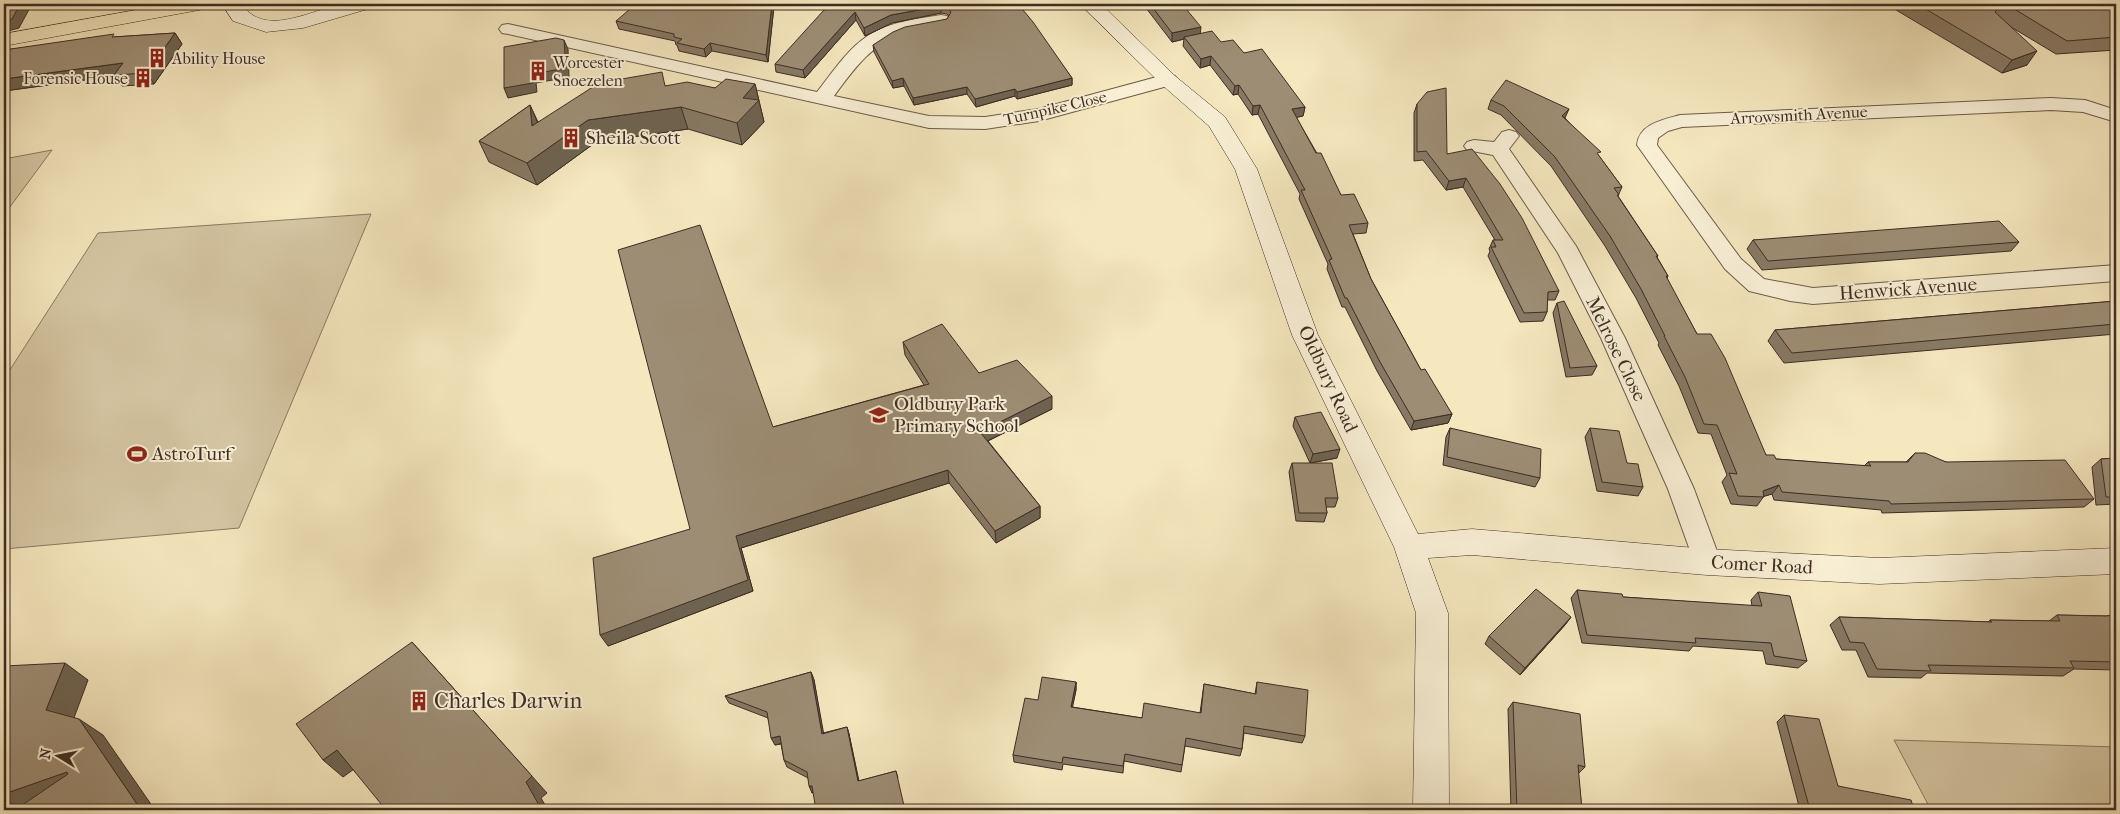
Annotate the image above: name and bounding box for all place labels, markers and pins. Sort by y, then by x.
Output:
building icon: Ability House [146,47,168,69]
place label: Ability House [171,49,265,68]
place label: Worcester Snoezelen [552,53,624,90]
building icon: Worcester Snoezelen [527,60,549,82]
building icon: Forensic House [132,67,154,89]
place label: Forensic House [23,69,128,88]
building icon: Sheila Scott [560,127,582,149]
place label: Sheila Scott [586,127,681,149]
place label: Oldbury Park Primary School [894,393,1019,437]
school or university icon: Oldbury Park Primary School [868,404,890,426]
sports icon: AstroTurf [126,443,148,465]
place label: AstroTurf [151,443,235,465]
place label: Charles Darwin [434,688,583,714]
building icon: Charles Darwin [408,690,430,712]

